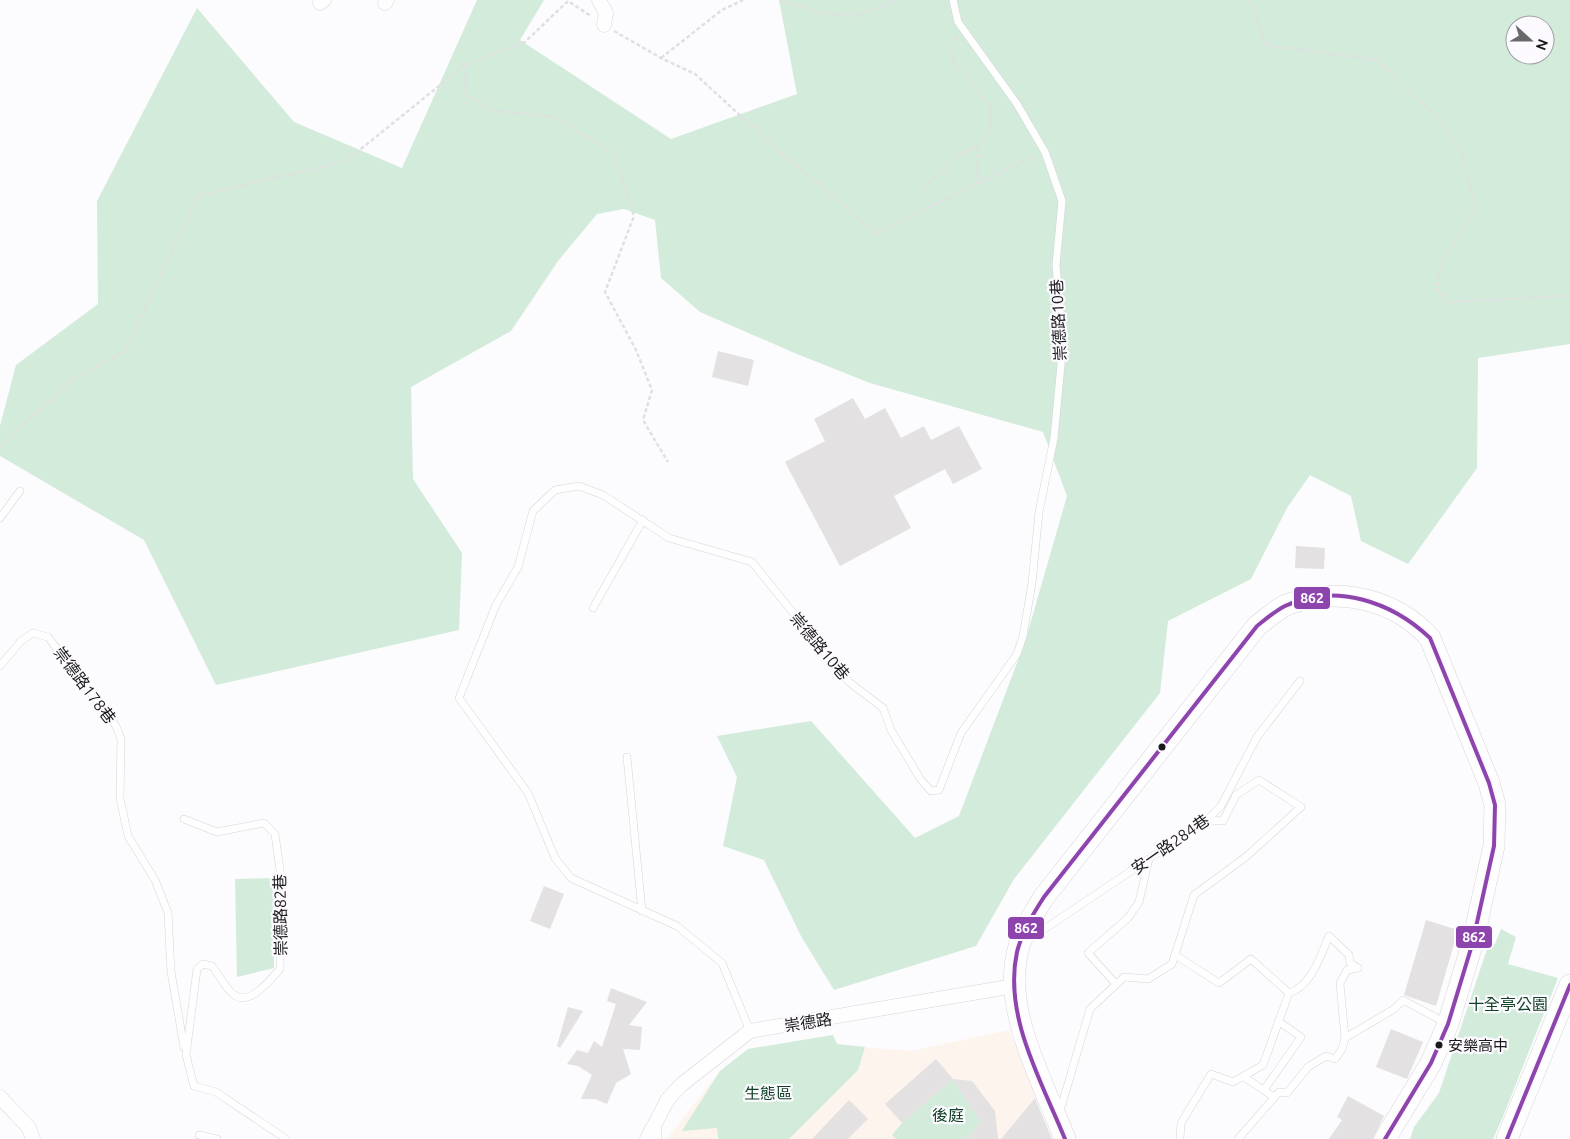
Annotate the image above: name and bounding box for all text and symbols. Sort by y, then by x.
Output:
north arrow [1505,15,1555,65]
text: N [1533,37,1551,52]
street label: 崇德路10巷 [1047,279,1069,361]
line badge: 862 [1293,586,1331,610]
text: 862 [1300,590,1324,606]
street label: 崇德路10巷 [787,609,853,683]
street label: 崇德路178巷 [50,643,120,727]
unlabelled marker [1157,742,1167,752]
street label: 安一路284巷 [1128,811,1212,877]
street label: 崇德路82巷 [270,874,290,956]
line badge: 862 [1007,916,1045,940]
text: 862 [1014,920,1038,936]
line badge: 862 [1455,925,1493,949]
text: 862 [1462,929,1486,945]
park label: 十全亭公園 [1468,995,1548,1013]
street label: 崇德路 [783,1009,833,1035]
place label: 安樂高中 [1448,1037,1508,1054]
marker: 安樂高中 [1434,1040,1444,1050]
park label: 生態區 [744,1084,792,1102]
park label: 後庭 [932,1106,964,1124]

